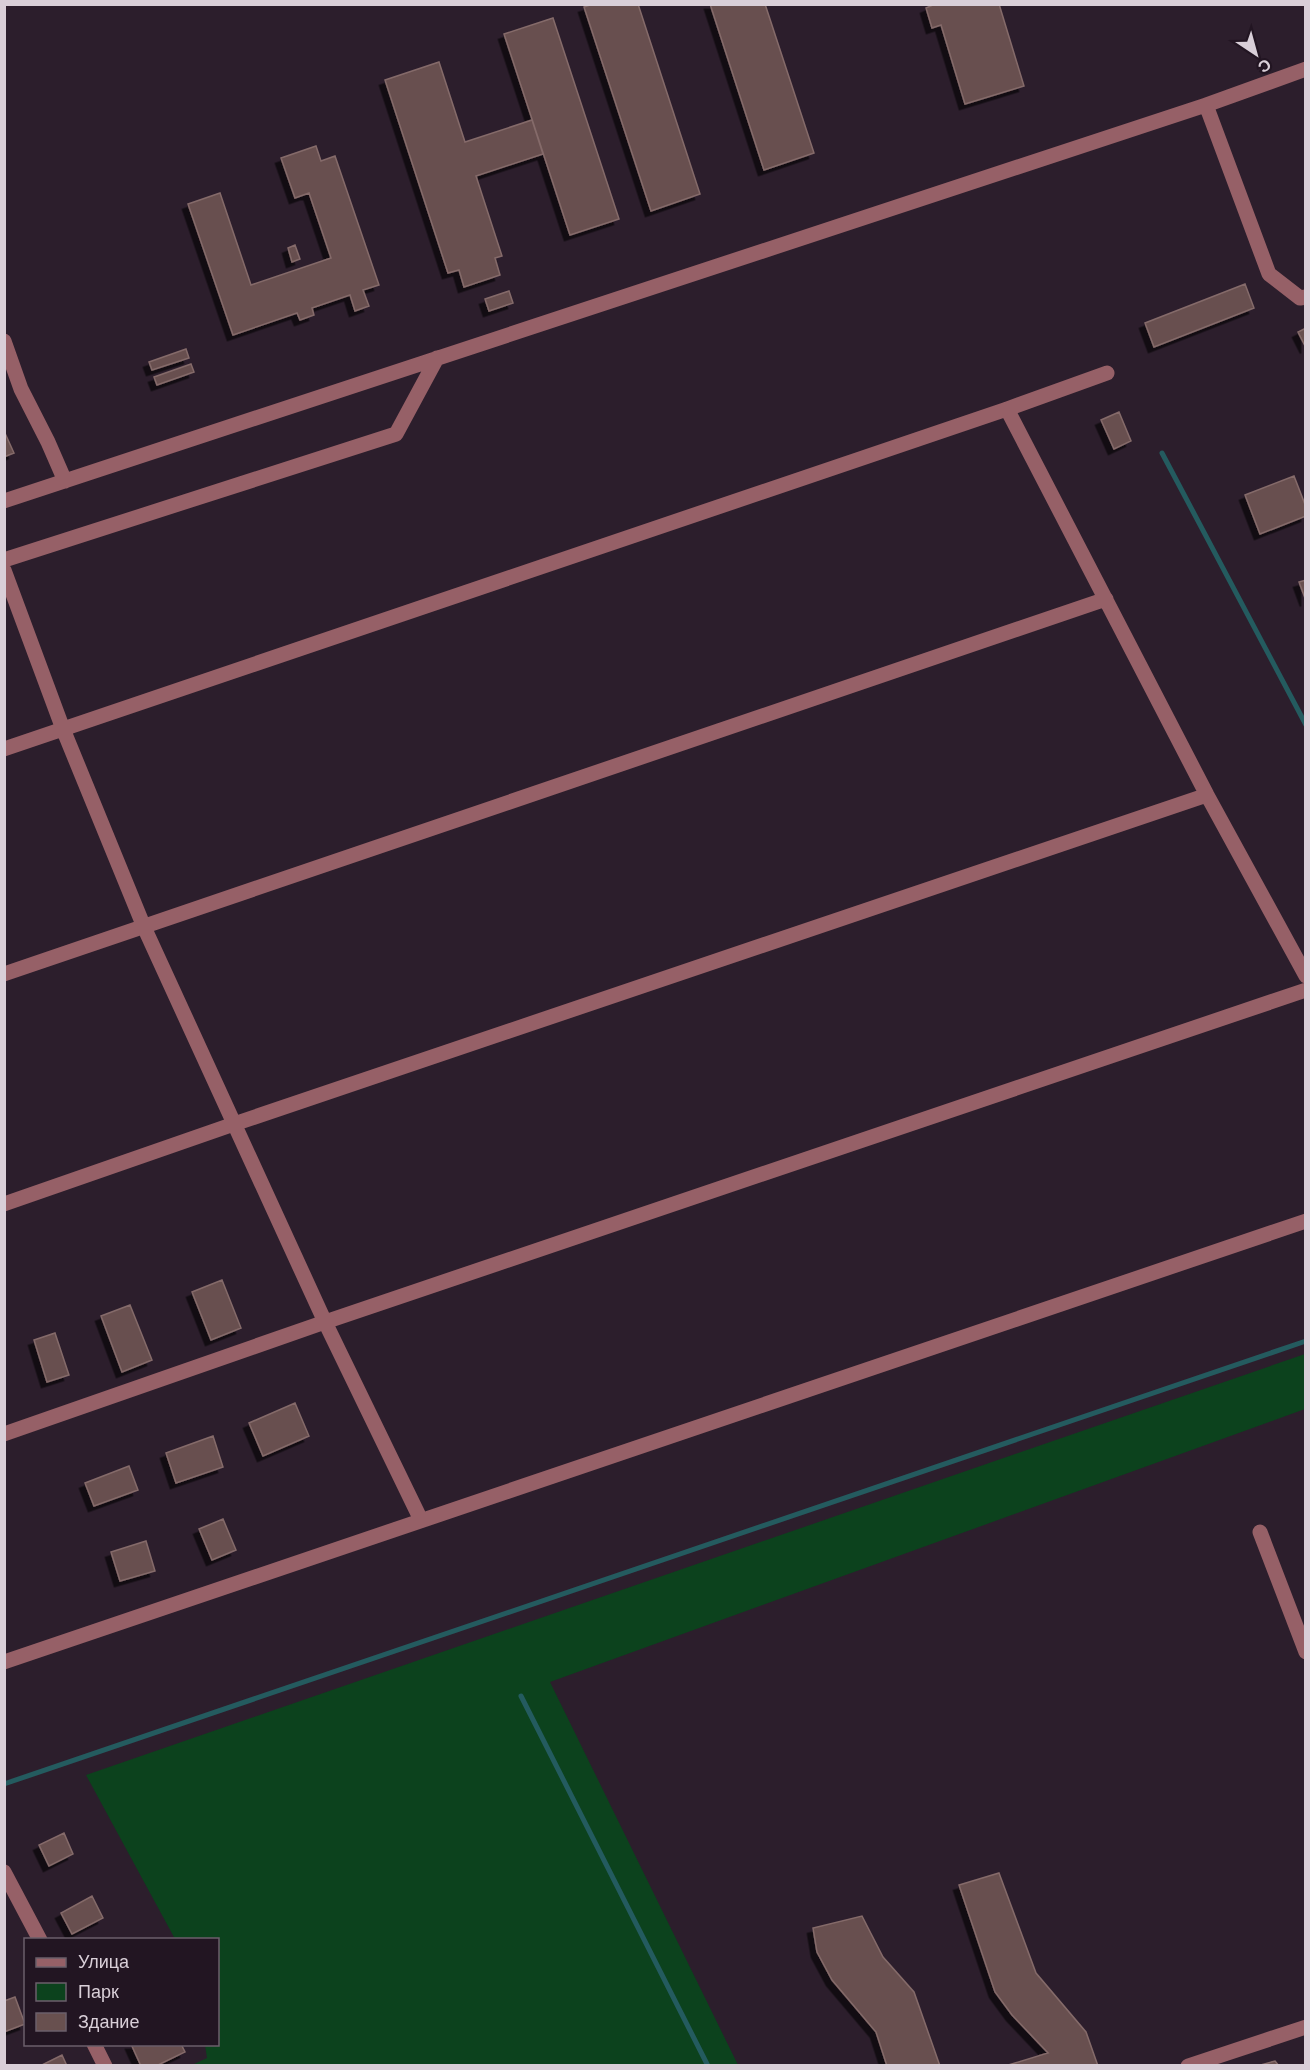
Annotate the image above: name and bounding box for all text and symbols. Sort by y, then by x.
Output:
north arrow [1226,24,1286,84]
text: С [1254,55,1275,78]
legend [24,1938,219,2046]
text: Улица [78,1950,130,1972]
text: Парк [78,1980,119,2002]
text: Здание [78,2010,139,2032]

